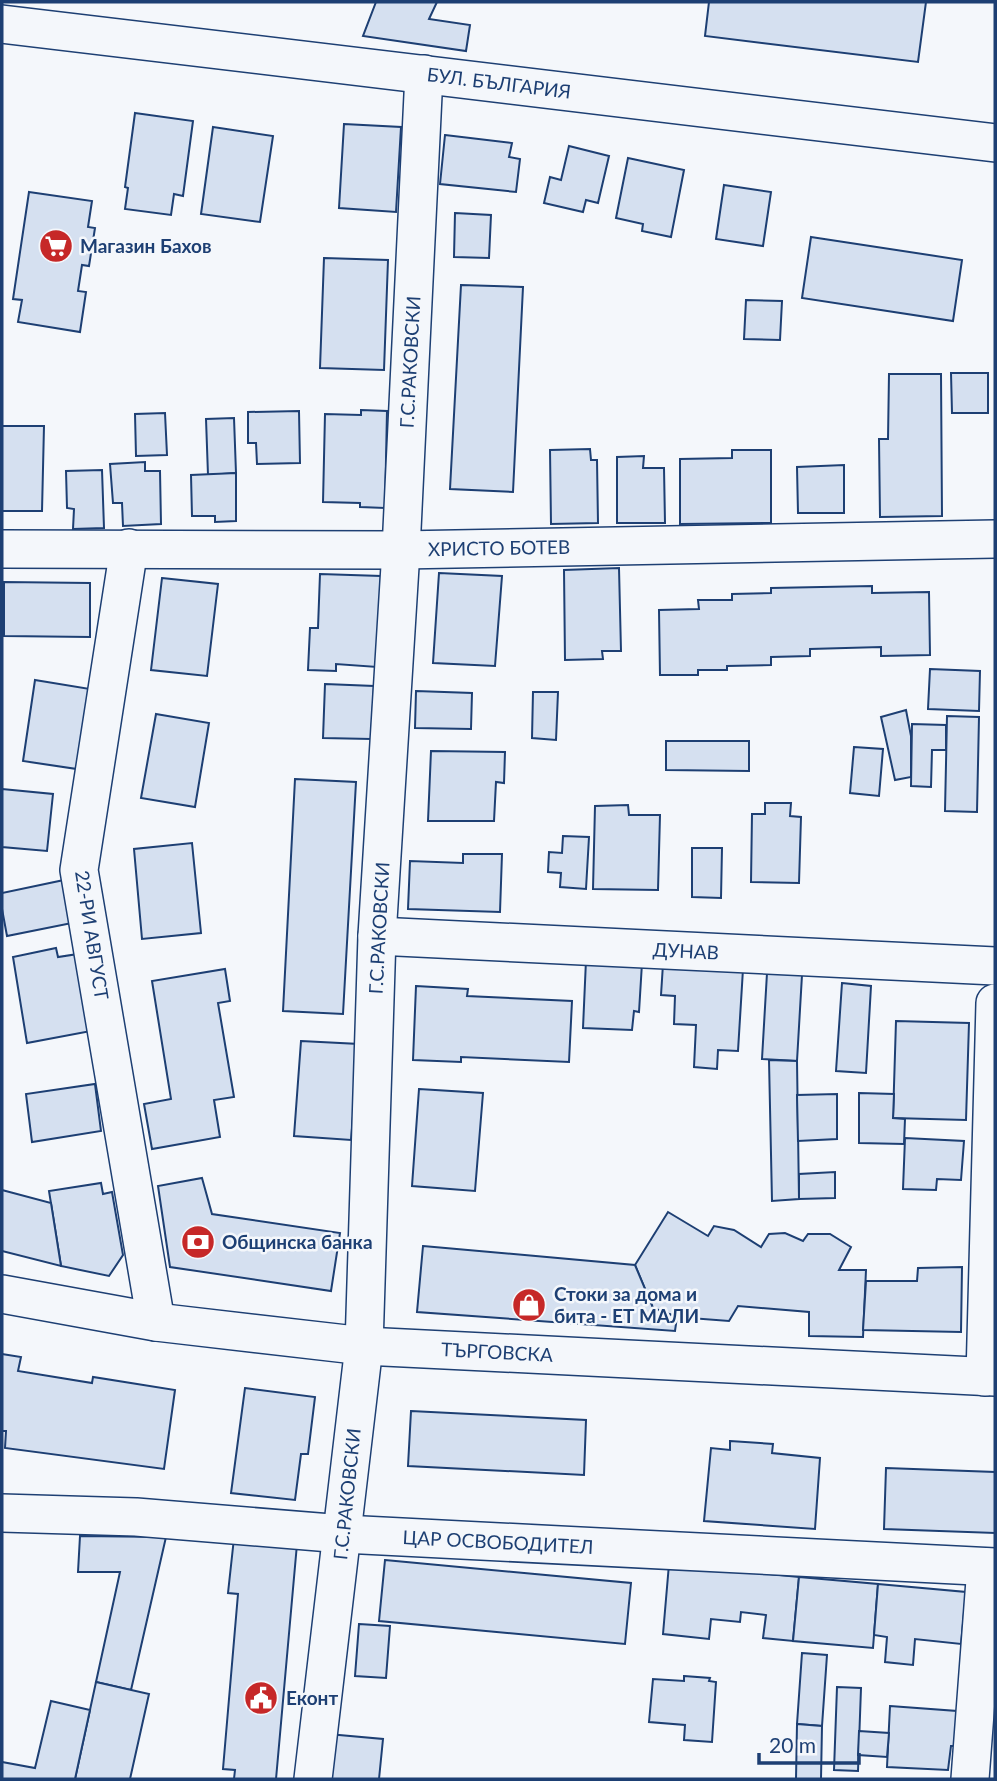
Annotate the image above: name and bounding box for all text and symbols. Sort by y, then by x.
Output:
street label: БУЛ. БЪЛГАРИЯ [426,62,572,103]
supermarket icon: Магазин Бахов [37,227,75,265]
place label: Магазин Бахов [80,234,212,257]
street label: Г.С.РАКОВСКИ [395,295,424,429]
street label: ХРИСТО БОТЕВ [428,535,570,560]
street label: Г.С.РАКОВСКИ [364,861,393,995]
street label: 22-РИ АВГУСТ [71,869,114,1001]
street label: ДУНАВ [652,937,720,964]
bank icon: Общинска банка [179,1223,217,1261]
place label: Общинска банка [222,1230,373,1253]
place label: Стоки за дома и бита - ЕТ МАЛИ [554,1282,699,1327]
shop icon: Стоки за дома и бита - ЕТ МАЛИ [510,1286,548,1324]
street label: ТЪРГОВСКА [441,1337,554,1366]
street label: Г.С.РАКОВСКИ [328,1427,365,1561]
street label: ЦАР ОСВОБОДИТЕЛ [402,1525,594,1558]
public building icon: Еконт [242,1679,280,1717]
place label: Еконт [286,1686,338,1709]
scale bar [759,1722,859,1766]
text: 20 m [769,1732,816,1757]

